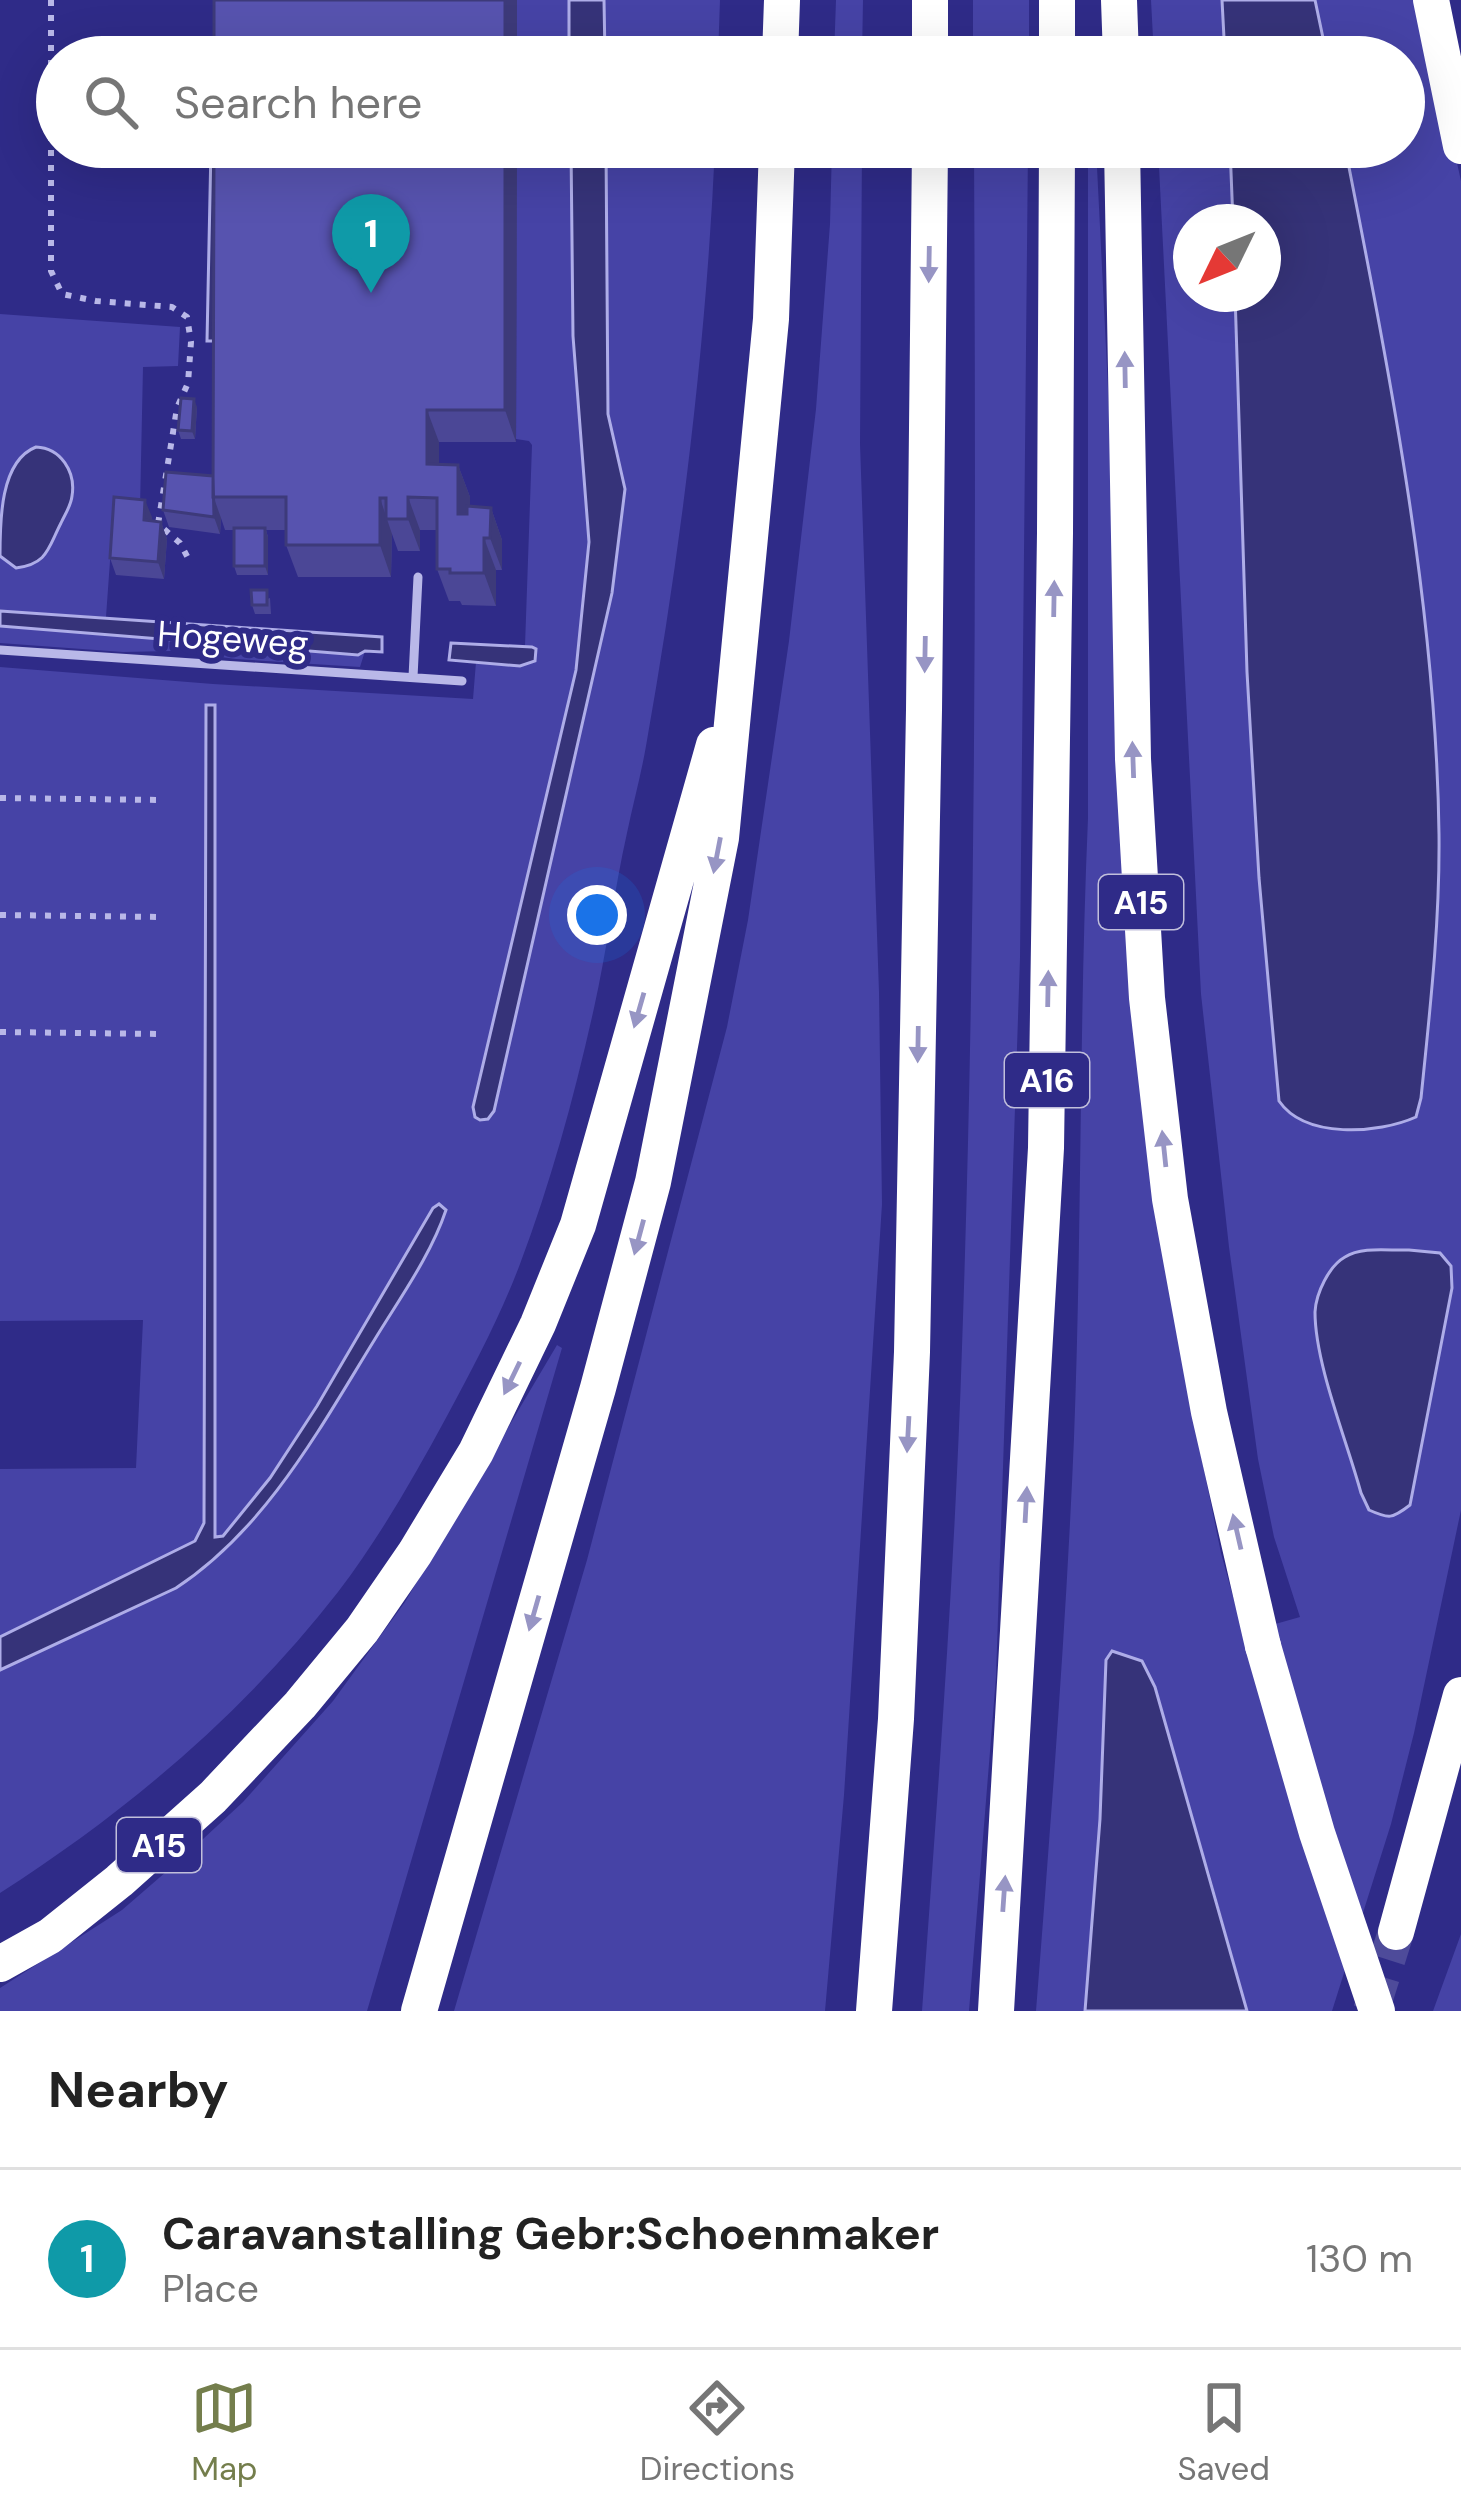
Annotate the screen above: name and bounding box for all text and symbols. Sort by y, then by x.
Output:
search box [36,36,1425,168]
icon: search [78,69,144,135]
text: Search here [174,73,422,132]
pin: 1 [332,194,410,293]
north arrow [1173,204,1281,312]
one-way arrow [920,246,939,284]
one-way arrow [1115,350,1135,388]
one-way arrow [1044,579,1064,617]
street label: Hogeweg [156,610,310,667]
one-way arrow [915,636,935,674]
one-way arrow [1124,740,1143,778]
one-way arrow [708,837,727,874]
road number: A15 [1099,875,1183,929]
your location [567,885,627,945]
one-way arrow [1038,969,1058,1007]
one-way arrow [628,992,647,1029]
one-way arrow [908,1026,927,1064]
road number: A16 [1005,1053,1089,1107]
one-way arrow [1155,1130,1174,1167]
one-way arrow [628,1219,647,1256]
one-way arrow [502,1361,522,1396]
one-way arrow [899,1416,918,1454]
one-way arrow [1017,1485,1036,1523]
one-way arrow [1227,1513,1246,1550]
one-way arrow [524,1595,542,1631]
road number: A15 [117,1818,201,1872]
one-way arrow [994,1875,1013,1912]
text: Nearby [48,2056,229,2123]
text: Caravanstalling Gebr:Schoenmaker [162,2204,939,2263]
text: 1 [80,2233,94,2284]
text: 130 m [1306,2233,1413,2284]
text: Place [162,2263,259,2314]
tab: Map [191,2375,258,2490]
tab: Directions [640,2375,795,2490]
tab: Saved [1177,2375,1270,2490]

